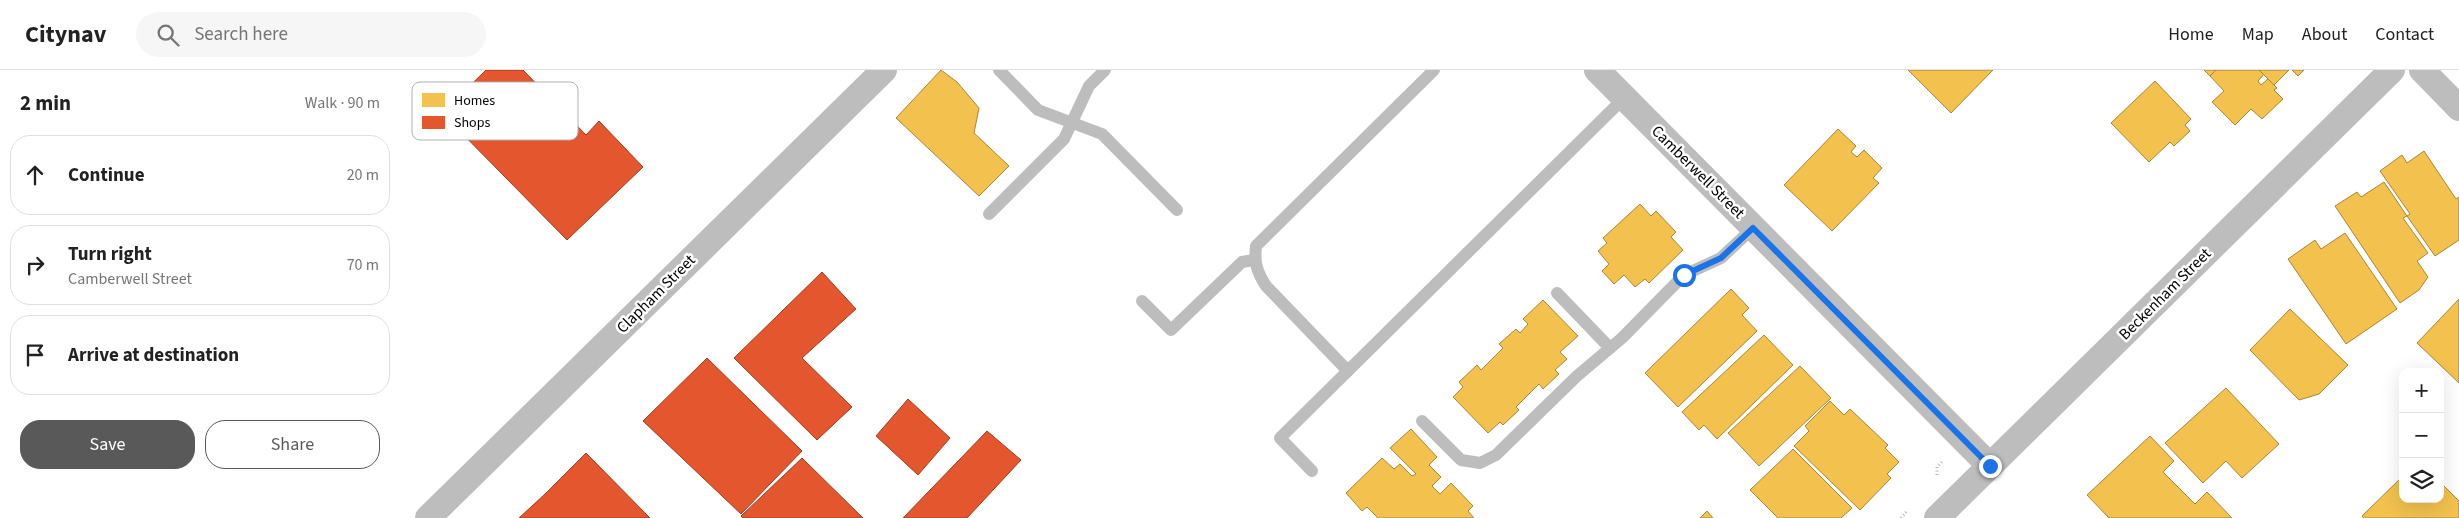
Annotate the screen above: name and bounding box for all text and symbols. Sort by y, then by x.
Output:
search box [136,12,486,57]
text: Citynav [25,17,106,52]
icon: search [154,21,182,49]
text: Search here [194,21,288,48]
text: Home [2168,22,2214,47]
text: Map [2242,22,2274,47]
text: About [2302,22,2347,47]
text: Contact [2375,22,2434,47]
legend [412,82,578,140]
text: 2 min [20,88,71,118]
text: Homes [454,91,495,111]
text: Walk · 90 m [305,92,380,114]
text: Shops [454,113,490,133]
street label: Camberwell Street [1646,120,1750,224]
icon: ahead [21,161,49,189]
text: Continue [68,162,145,189]
text: 20 m [347,164,379,186]
text: Turn right [68,241,152,268]
street label: Beckenham Street [2114,243,2216,345]
street label: Clapham Street [612,249,701,338]
icon: right [21,251,49,279]
text: 70 m [347,254,379,276]
route start [1673,264,1696,287]
text: Camberwell Street [68,268,192,290]
icon: arrive [21,341,49,369]
text: Arrive at destination [68,342,239,369]
map controls [2399,368,2444,503]
button: + [2399,368,2444,413]
button: − [2399,413,2444,458]
button: Save [20,420,195,469]
button: Share [205,420,380,469]
route end [1979,455,2002,478]
button: layers [2399,458,2444,503]

